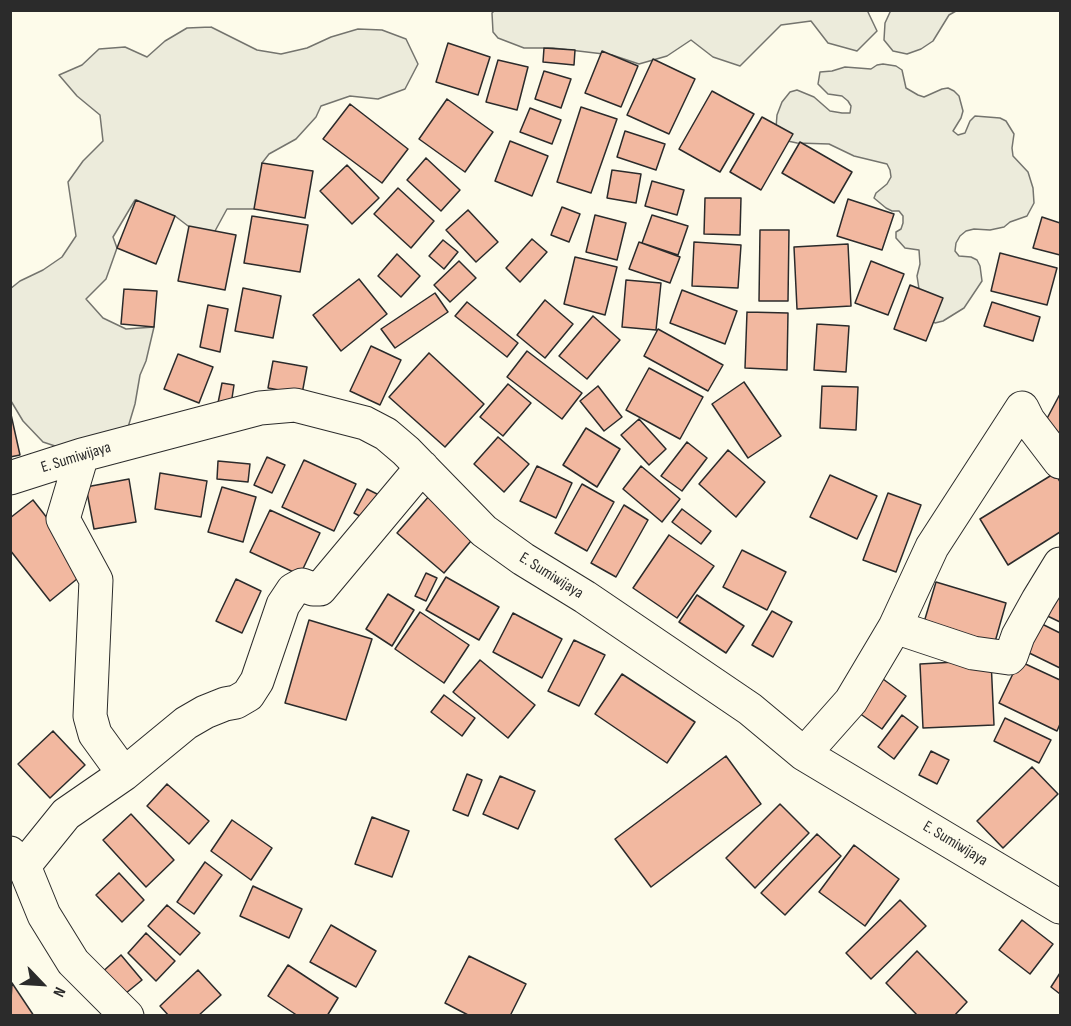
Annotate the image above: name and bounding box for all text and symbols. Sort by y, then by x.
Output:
street label: E. Sumiwijaya [39,438,113,478]
street label: E. Sumiwijaya [515,549,587,603]
street label: E. Sumiwijaya [919,817,991,871]
north arrow [12,954,72,1014]
text: N [48,984,69,1000]

